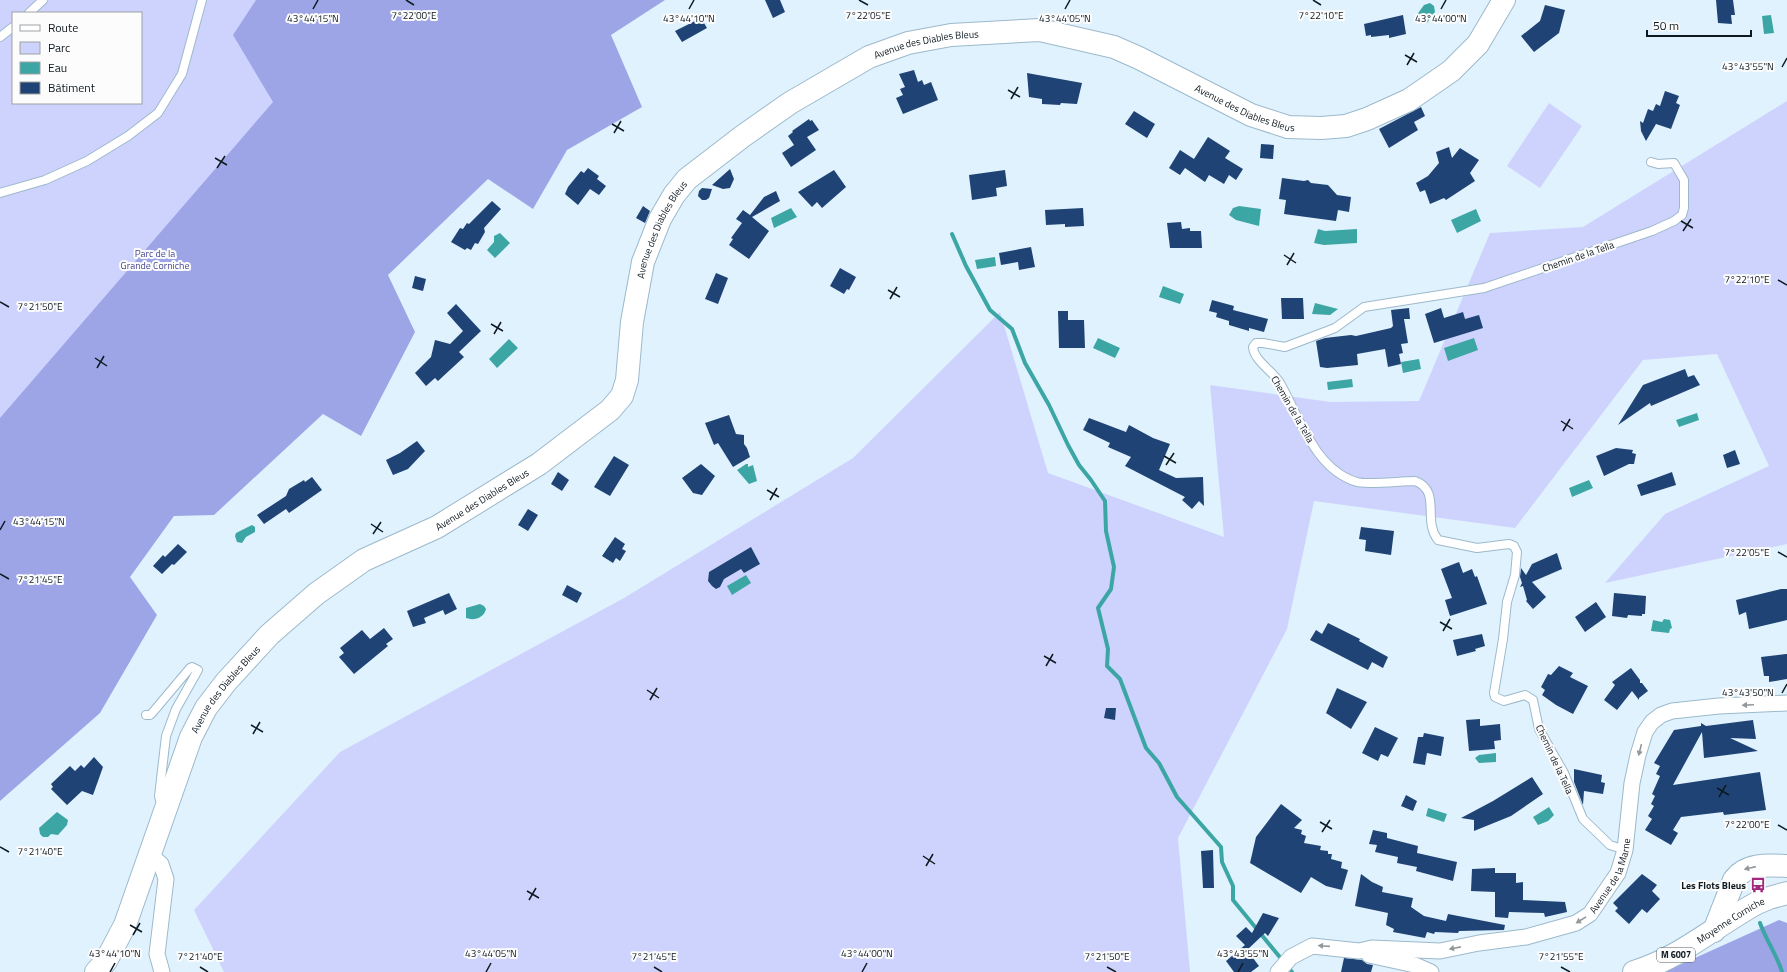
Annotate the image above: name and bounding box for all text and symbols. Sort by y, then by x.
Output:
text: 7°22'00"E [392,8,437,23]
text: 7°22'05"E [846,8,891,23]
text: 7°22'10"E [1299,8,1344,23]
text: 43°44'15"N [287,11,339,26]
text: 43°44'10"N [663,11,715,26]
text: 43°44'05"N [1039,11,1091,26]
text: 43°44'00"N [1415,11,1467,26]
legend [12,12,142,104]
scale bar [1647,12,1751,38]
text: 50 m [1653,16,1679,35]
text: Route [48,18,78,37]
street label: Avenue des Diables Bleus [872,26,979,63]
text: Parc [48,38,70,57]
text: Eau [48,58,67,77]
text: 43°43'55"N [1722,59,1774,74]
text: Bâtiment [48,78,96,97]
street label: Avenue des Diables Bleus [1192,81,1295,135]
street label: Avenue des Diables Bleus [633,177,691,280]
street label: Chemin de la Tella [1540,237,1616,276]
park label: Parc de la Grande Corniche [121,246,189,273]
text: 7°22'10"E [1725,272,1770,287]
text: 7°21'50"E [18,299,63,314]
street label: Chemin de la Tella [1267,373,1318,446]
street label: Avenue des Diables Bleus [432,465,532,534]
text: 43°44'15"N [13,514,65,529]
text: 7°22'05"E [1725,545,1770,560]
text: 7°21'45"E [18,572,63,587]
street label: Avenue des Diables Bleus [187,642,264,736]
text: 43°43'50"N [1722,685,1774,700]
one-way arrow [1741,702,1754,708]
street label: Chemin de la Tella [1532,722,1577,796]
one-way arrow [1636,743,1642,756]
text: 7°22'00"E [1725,817,1770,832]
street label: Avenue de la Marne [1586,838,1634,916]
text: 7°21'40"E [18,844,63,859]
one-way arrow [1744,865,1756,871]
bus stop icon: Les Flots Bleus [1749,876,1767,894]
place label: Les Flots Bleus [1681,878,1746,893]
street label: Moyenne Corniche [1694,894,1767,947]
one-way arrow [1576,916,1586,924]
one-way arrow [1318,943,1330,950]
one-way arrow [1449,945,1461,951]
text: 43°44'10"N [89,946,141,961]
text: 43°44'05"N [465,946,517,961]
text: 43°44'00"N [841,946,893,961]
text: 43°43'55"N [1217,946,1269,961]
road number: M 6007 [1657,948,1695,962]
text: 7°21'40"E [178,949,223,964]
text: 7°21'45"E [632,949,677,964]
text: 7°21'50"E [1085,949,1130,964]
text: 7°21'55"E [1539,949,1584,964]

